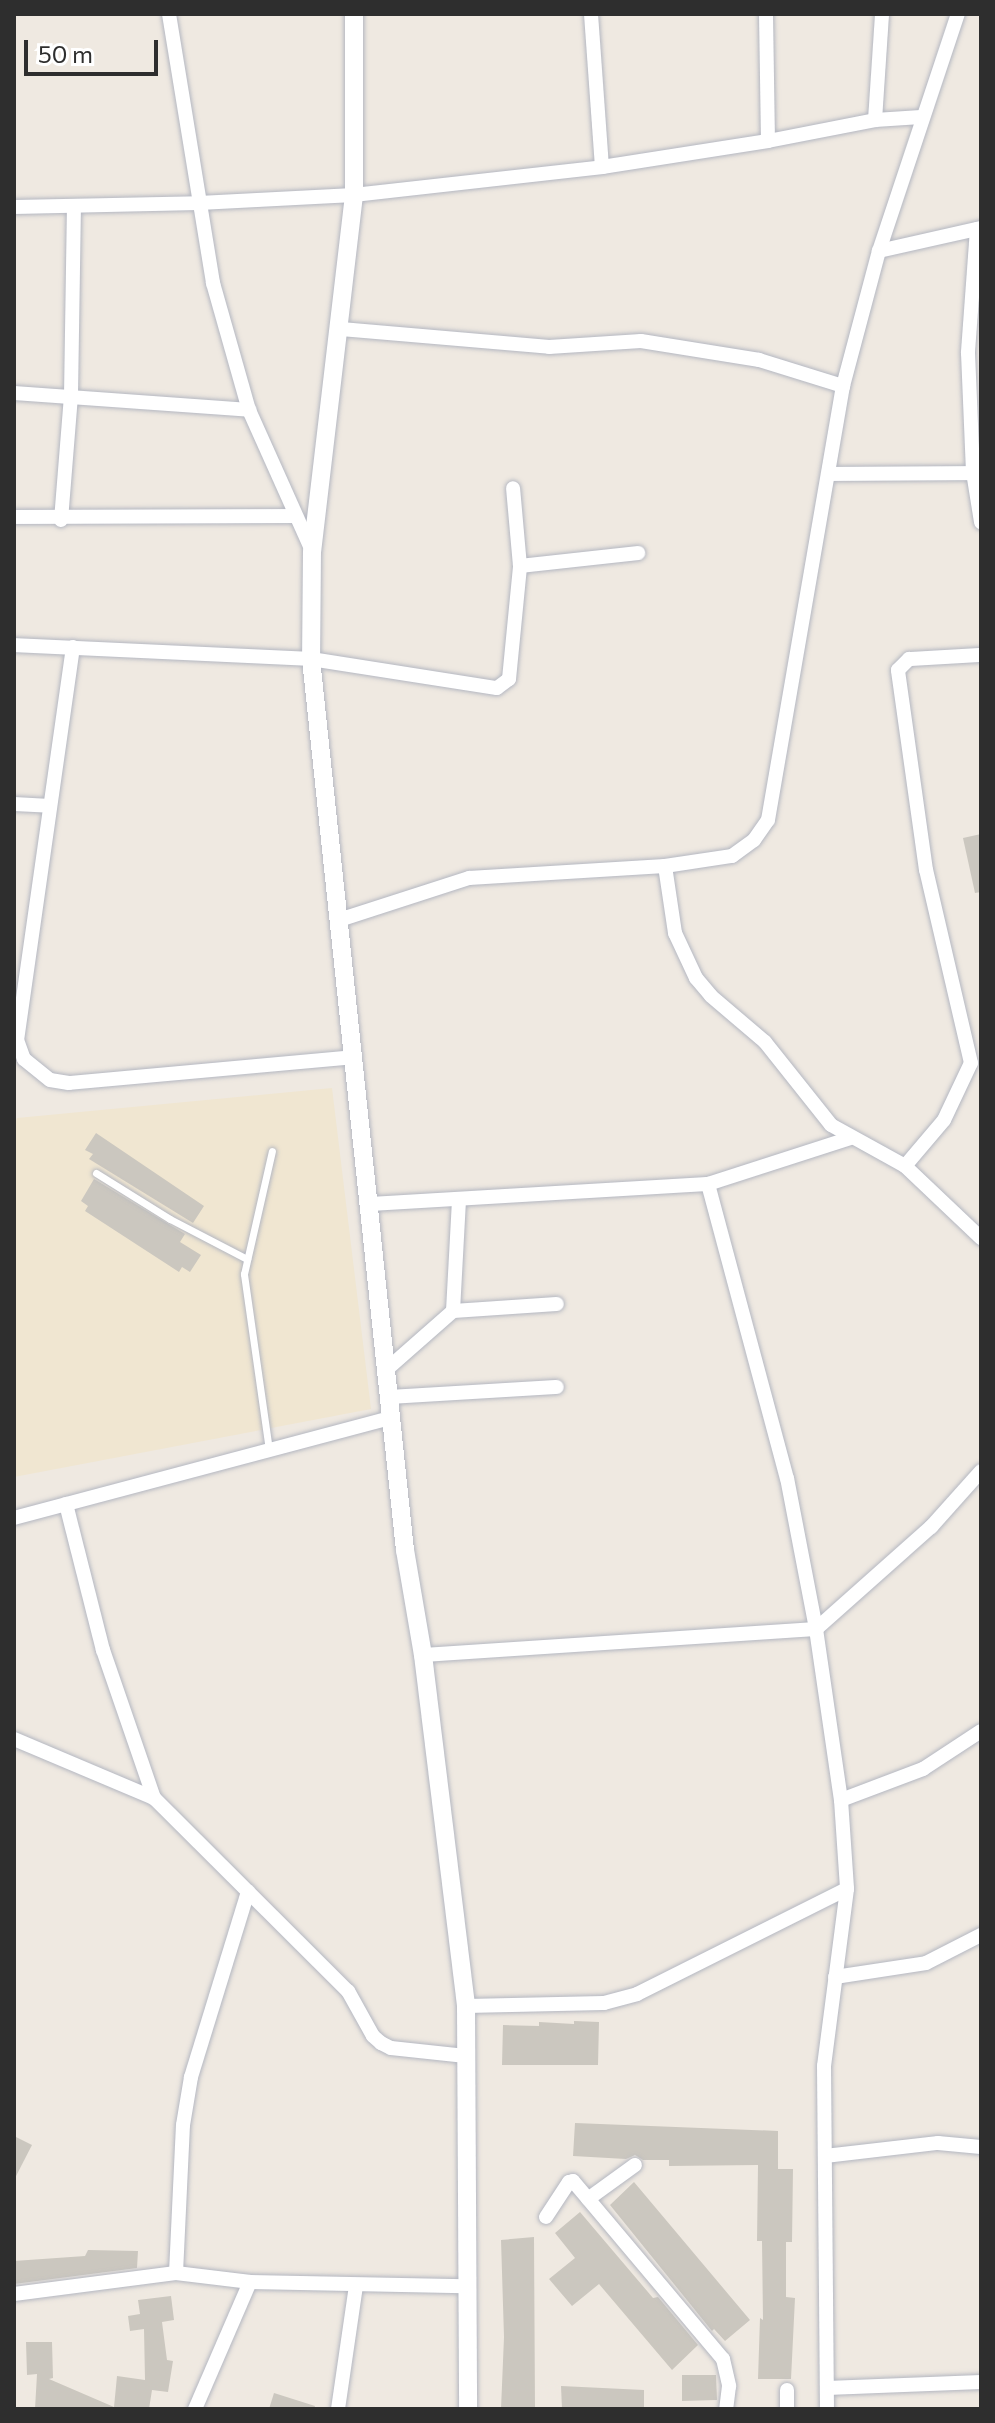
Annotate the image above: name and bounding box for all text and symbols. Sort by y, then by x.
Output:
scale bar [28,24,162,74]
text: 50 m [38,39,93,68]

